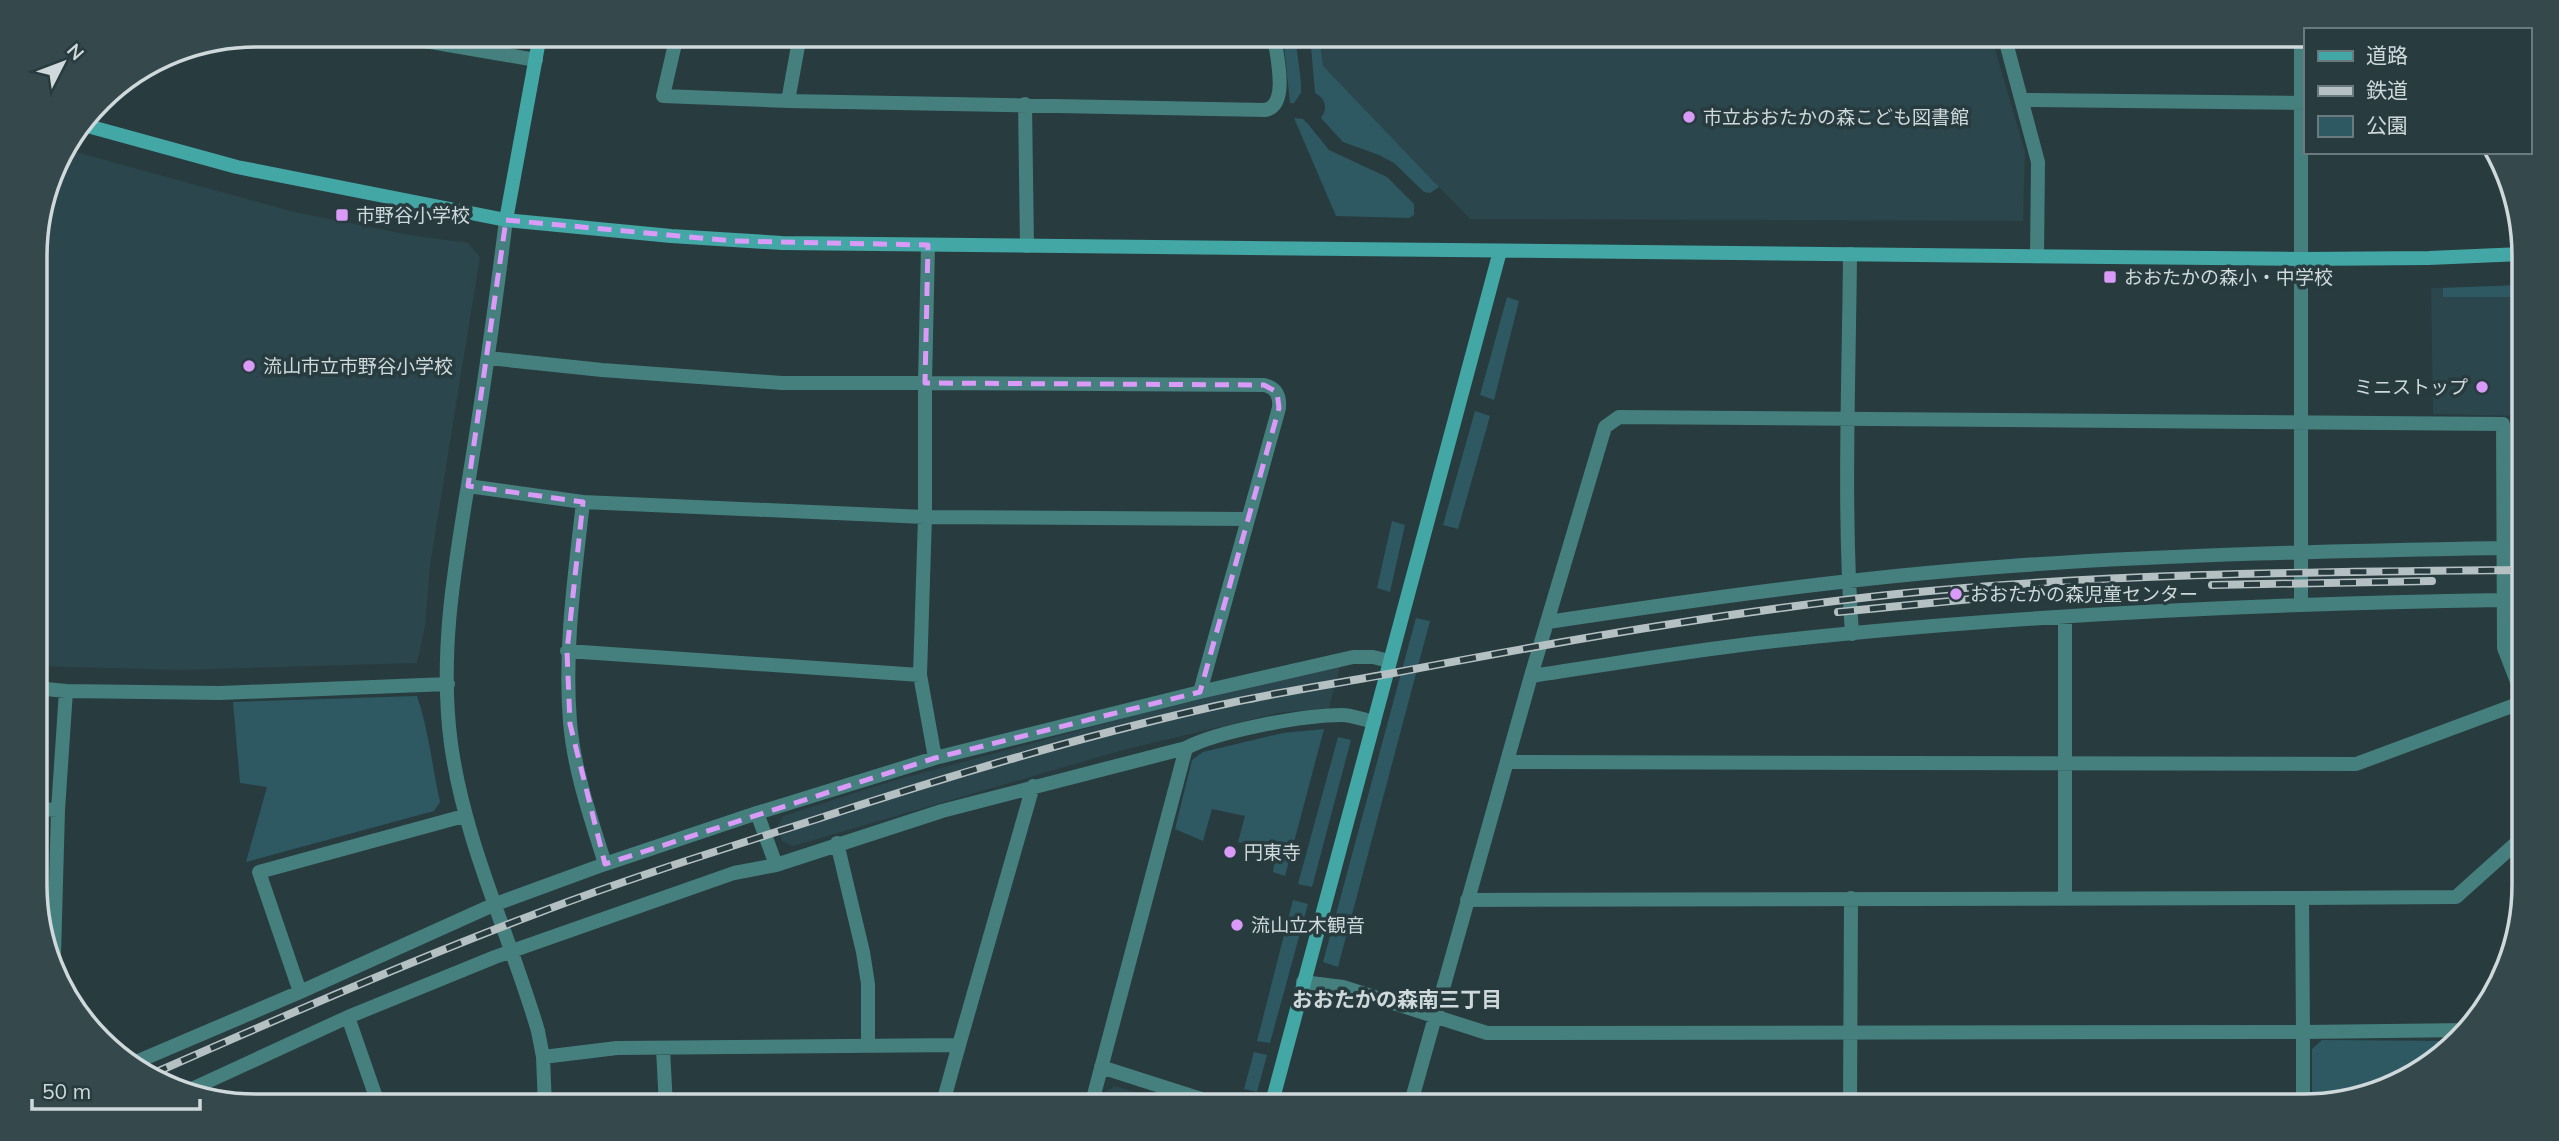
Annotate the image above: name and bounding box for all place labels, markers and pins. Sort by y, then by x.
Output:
place label: 市立おおたかの森こども図書館 [1703,105,1969,129]
marker: 市立おおたかの森こども図書館 [1681,109,1697,125]
place label: 市野谷小学校 [356,203,470,227]
marker: 市野谷小学校 [334,207,350,223]
place label: おおたかの森小・中学校 [2124,265,2333,289]
marker: おおたかの森小・中学校 [2102,269,2118,285]
place label: 流山市立市野谷小学校 [263,354,453,378]
marker: 流山市立市野谷小学校 [241,358,257,374]
place label: ミニストップ [2354,375,2468,399]
marker: ミニストップ [2474,379,2490,395]
place label: おおたかの森児童センター [1970,582,2198,606]
marker: おおたかの森児童センター [1948,586,1964,602]
place label: 円東寺 [1244,840,1301,864]
marker: 円東寺 [1222,844,1238,860]
place label: 流山立木観音 [1251,913,1365,937]
marker: 流山立木観音 [1229,917,1245,933]

